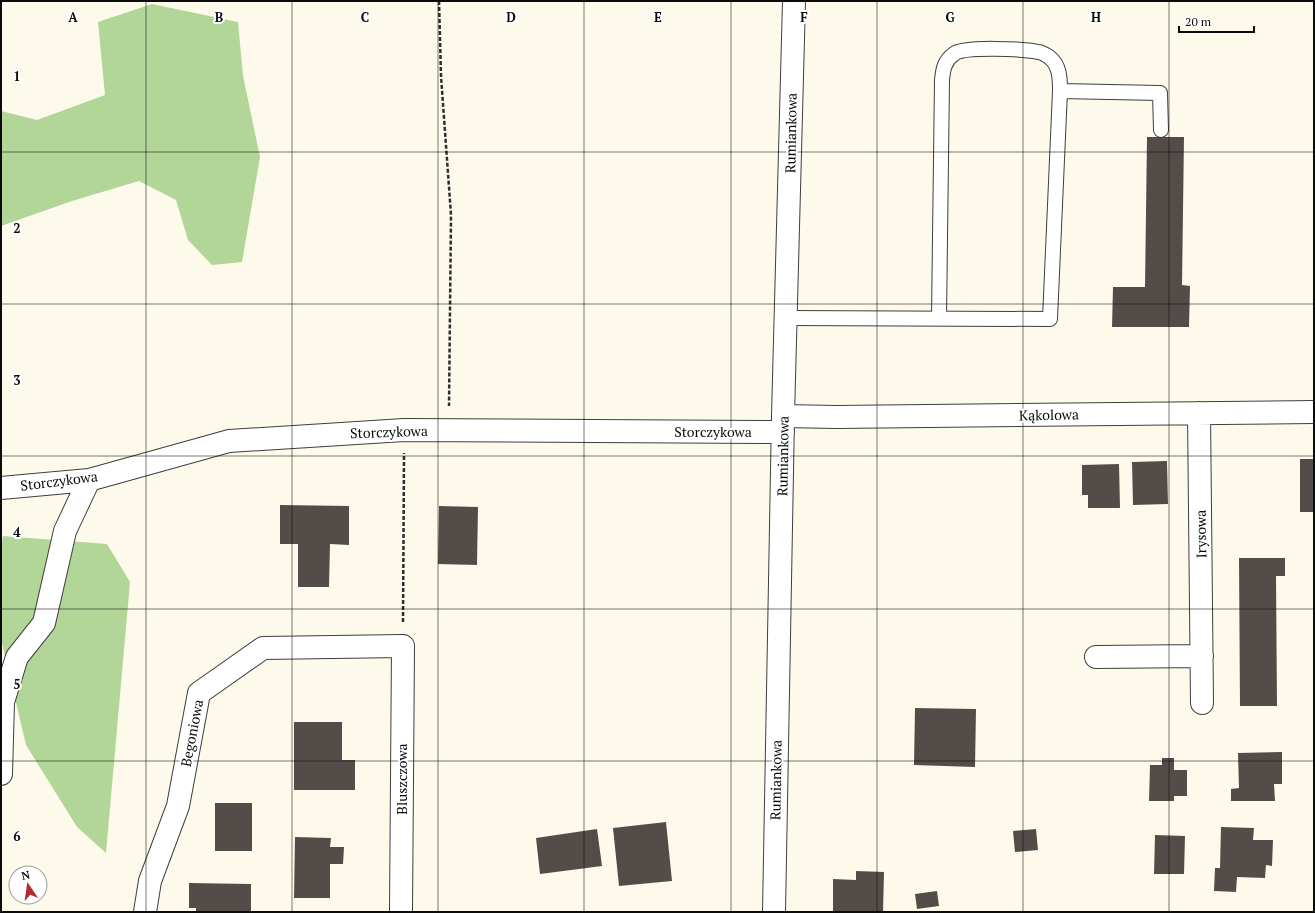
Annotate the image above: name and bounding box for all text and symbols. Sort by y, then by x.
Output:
text: A [68,8,78,26]
text: B [215,8,223,26]
text: C [361,8,369,26]
text: D [506,8,516,26]
text: E [654,8,662,26]
text: F [800,8,808,26]
text: G [945,8,955,26]
text: H [1091,8,1101,26]
scale bar [1179,8,1254,34]
text: 20 m [1185,14,1212,29]
text: 1 [13,67,21,85]
street label: Rumiankowa [780,93,801,173]
text: 2 [13,219,21,237]
text: 3 [13,371,21,389]
street label: Kąkolowa [1019,404,1079,425]
street label: Rumiankowa [772,416,793,496]
street label: Storczykowa [350,421,428,442]
street label: Storczykowa [674,422,752,441]
street label: Storczykowa [19,466,99,495]
street label: Irysowa [1191,510,1210,558]
text: 4 [13,523,21,541]
text: 5 [13,675,21,693]
street label: Begoniowa [176,698,207,768]
street label: Rumiankowa [765,740,786,820]
street label: Bluszczowa [392,743,411,815]
text: 6 [13,827,21,845]
north arrow [8,865,48,905]
text: N [20,867,32,883]

